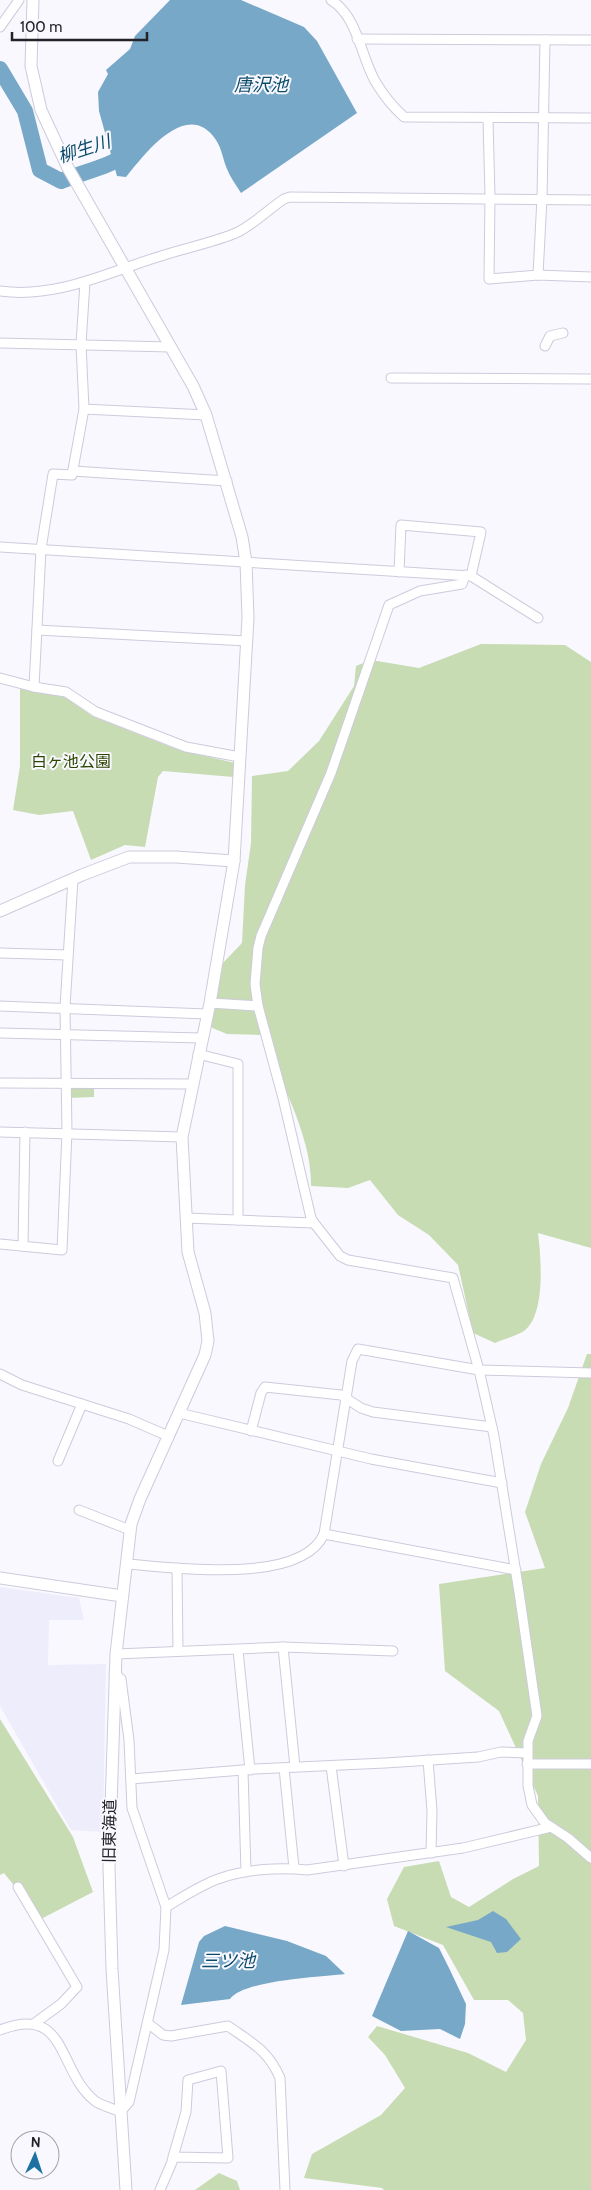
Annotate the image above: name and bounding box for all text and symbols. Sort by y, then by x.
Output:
scale bar [12,10,148,42]
text: 100 m [20,18,62,36]
water label: 唐沢池 [234,74,290,96]
water label: 柳生川 [55,130,115,168]
park label: 白ヶ池公園 [31,752,111,771]
street label: 旧東海道 [99,1799,120,1863]
water label: 三ツ池 [201,1950,257,1972]
north arrow [10,2130,60,2180]
text: N [30,2133,41,2151]

